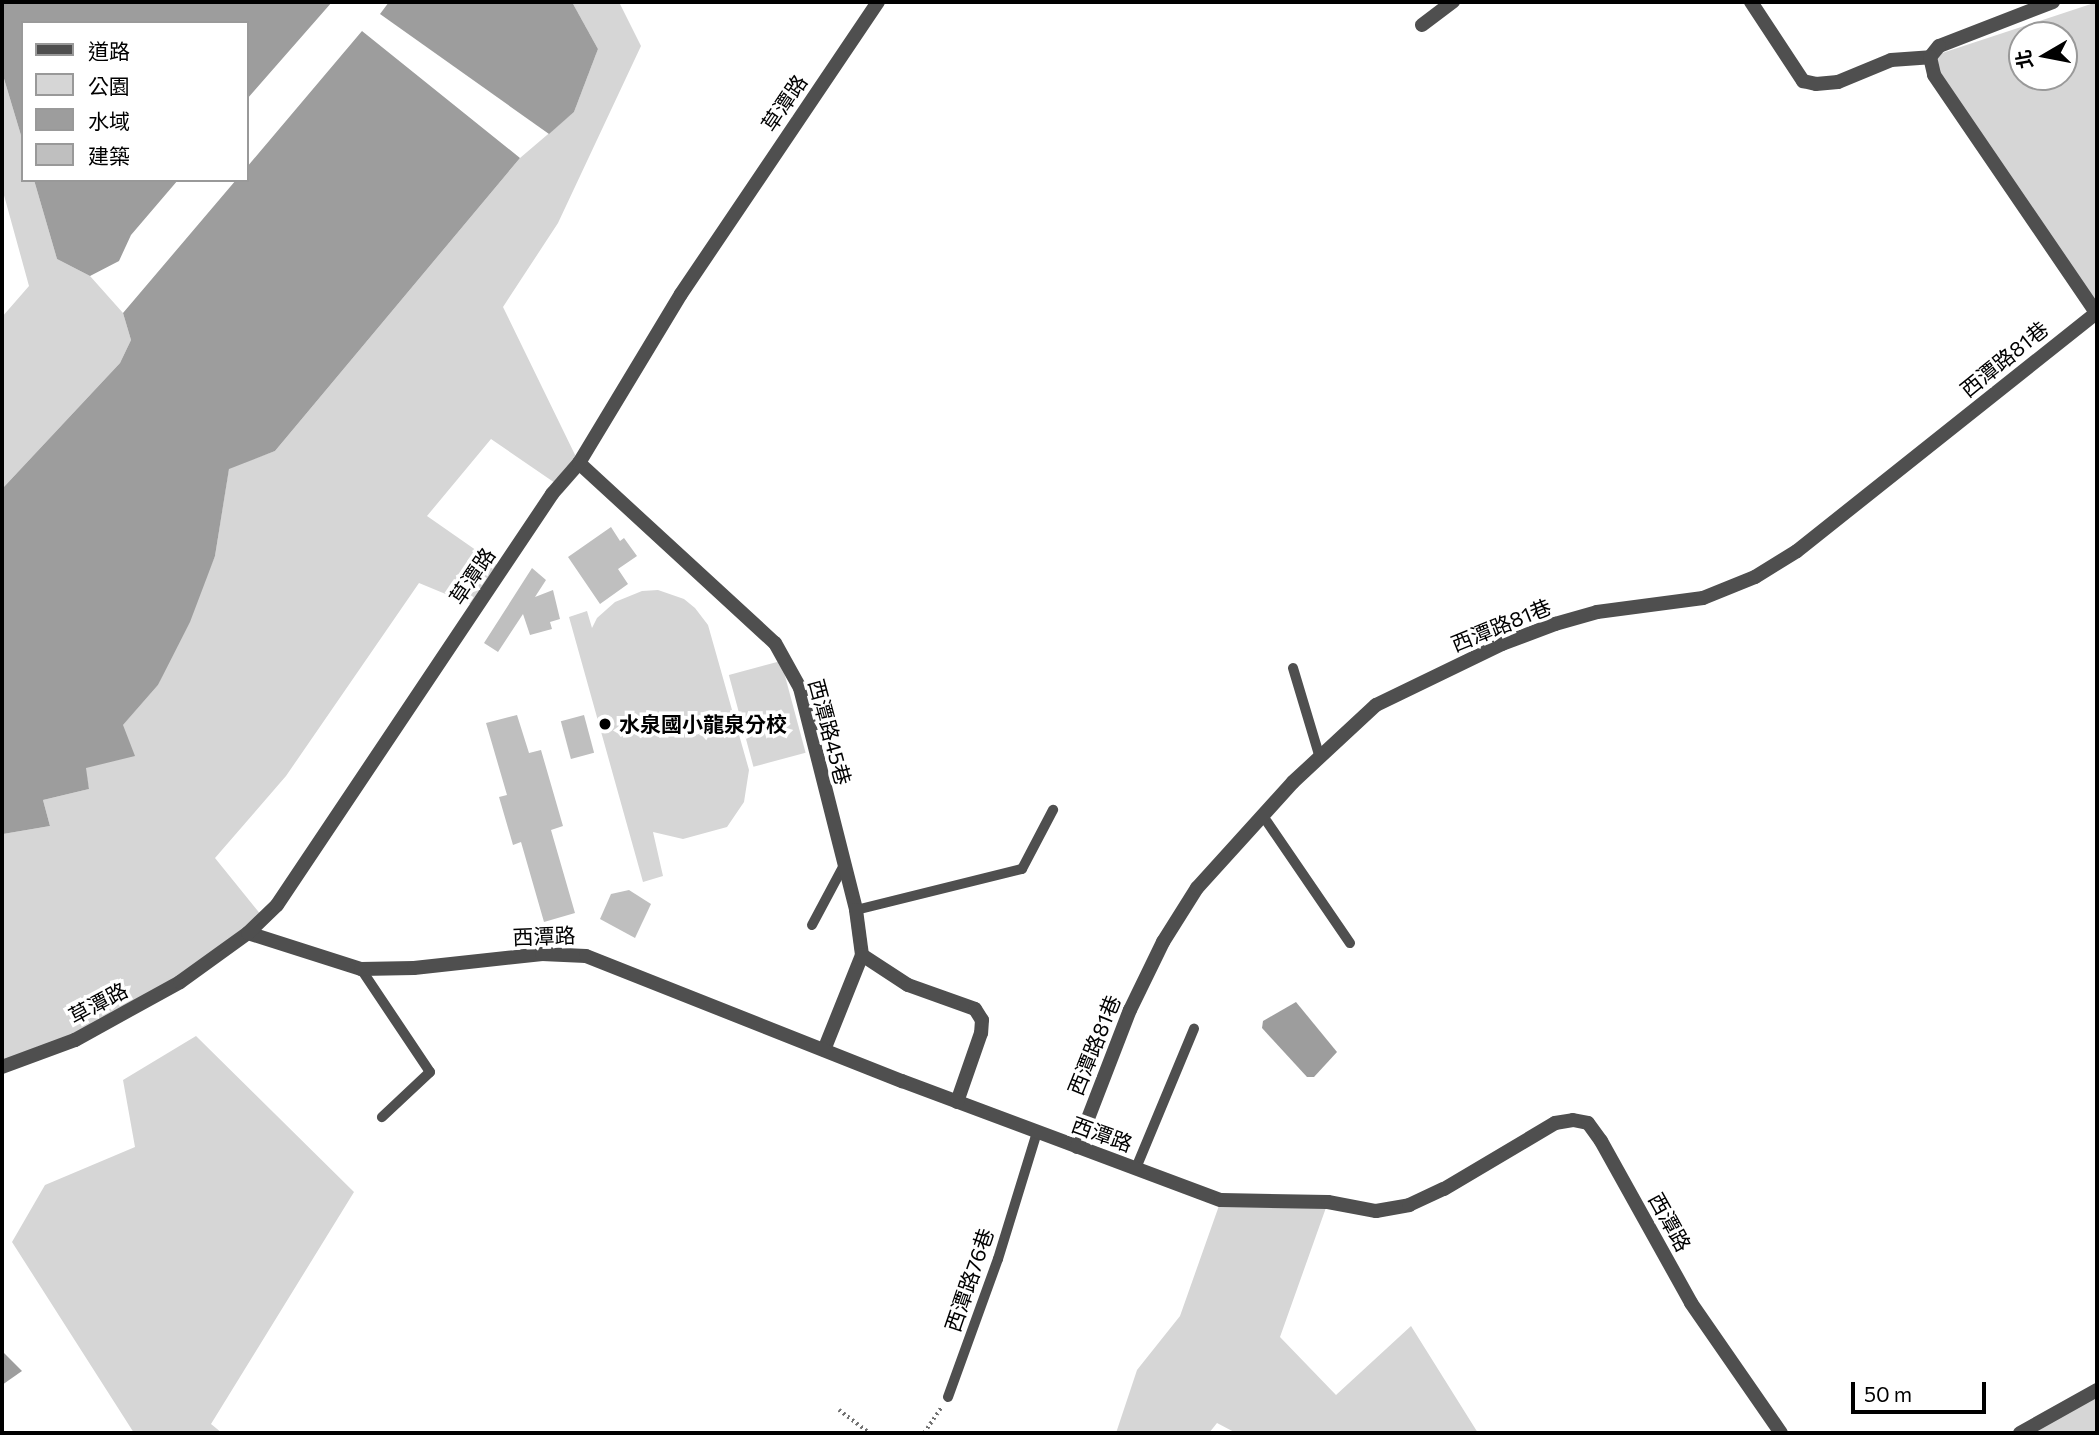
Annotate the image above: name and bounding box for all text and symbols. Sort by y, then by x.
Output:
legend [21,21,248,182]
north arrow [2008,21,2078,91]
text: 道路 [88,38,130,63]
text: 北 [2011,48,2037,71]
street label: 草潭路 [756,70,812,136]
text: 公園 [88,73,130,98]
text: 水域 [88,108,130,133]
text: 建築 [88,143,130,168]
street label: 西潭路81巷 [1955,316,2053,402]
street label: 草潭路 [444,543,500,609]
street label: 西潭路81巷 [1447,594,1555,656]
street label: 西潭路45巷 [804,676,856,788]
place label: 水泉國小龍泉分校 [619,711,787,737]
marker: 水泉國小龍泉分校 [597,716,613,732]
street label: 西潭路 [512,922,576,950]
street label: 草潭路 [64,977,132,1029]
street label: 西潭路81巷 [1063,991,1125,1099]
street label: 西潭路 [1068,1111,1136,1157]
street label: 西潭路 [1644,1188,1696,1256]
street label: 西潭路76巷 [940,1225,998,1335]
scale bar [1854,1368,1989,1412]
text: 50 m [1864,1381,1912,1406]

